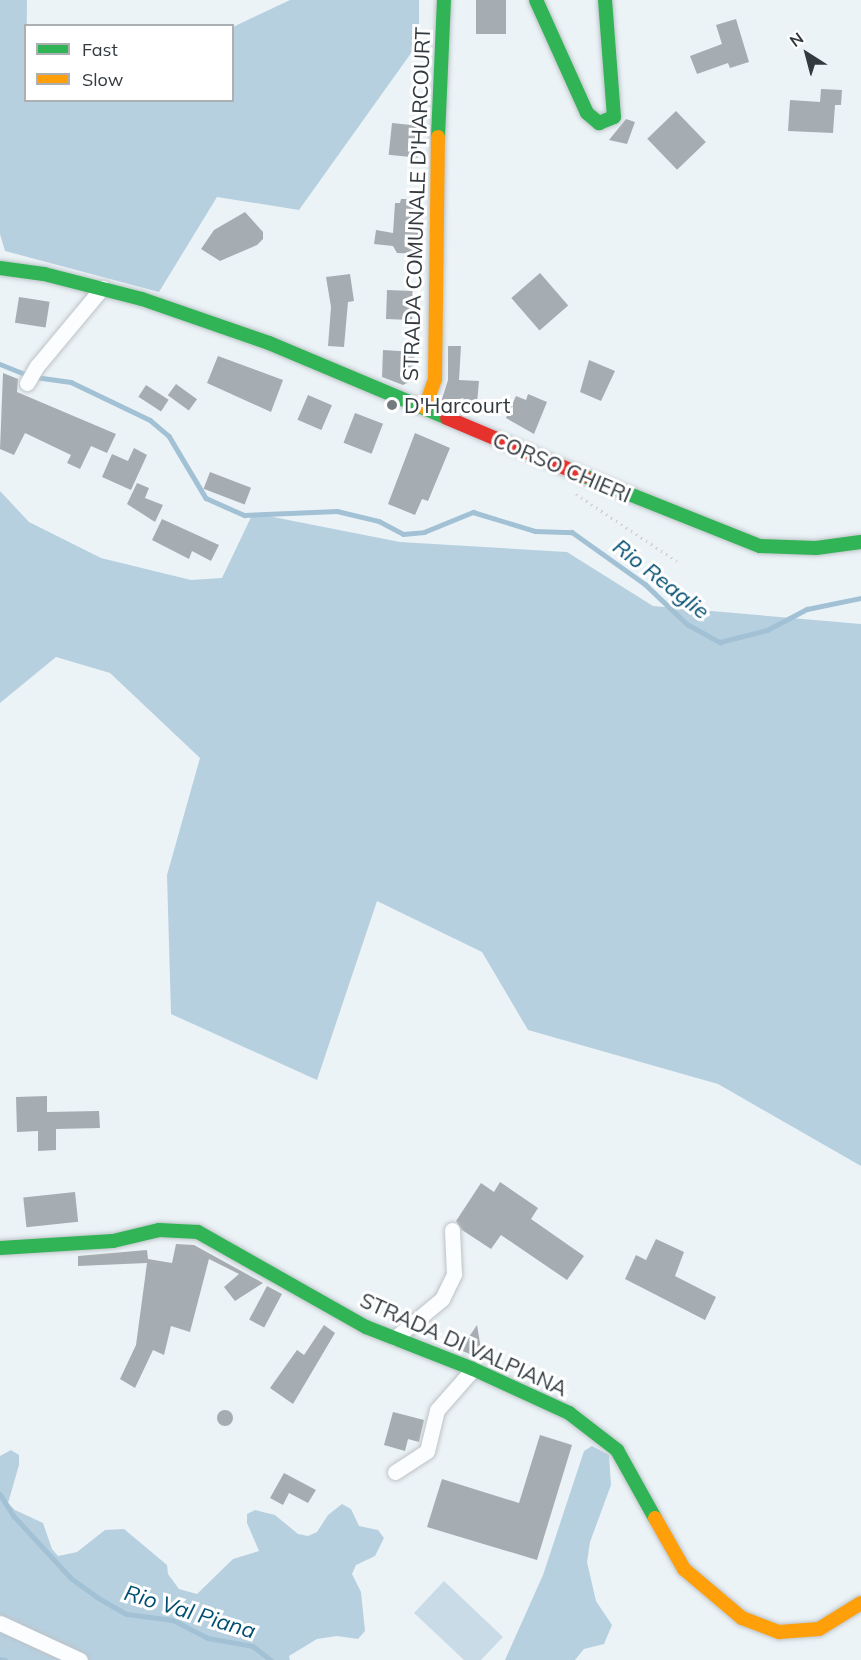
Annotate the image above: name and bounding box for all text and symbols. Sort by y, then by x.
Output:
legend [24,24,234,102]
north arrow [777,24,837,84]
street label: STRADA COMUNALE D'HARCOURT [397,27,435,381]
text: N [786,28,807,51]
text: Fast [82,38,118,61]
text: Slow [82,68,123,91]
place label: D'Harcourt [404,392,510,418]
marker: D'Harcourt [385,398,399,412]
street label: CORSO CHIERI [489,427,635,507]
water label: Rio Reaglie [608,533,714,625]
street label: STRADA DI VALPIANA [356,1287,572,1401]
water label: Rio Val Piana [121,1580,259,1644]

